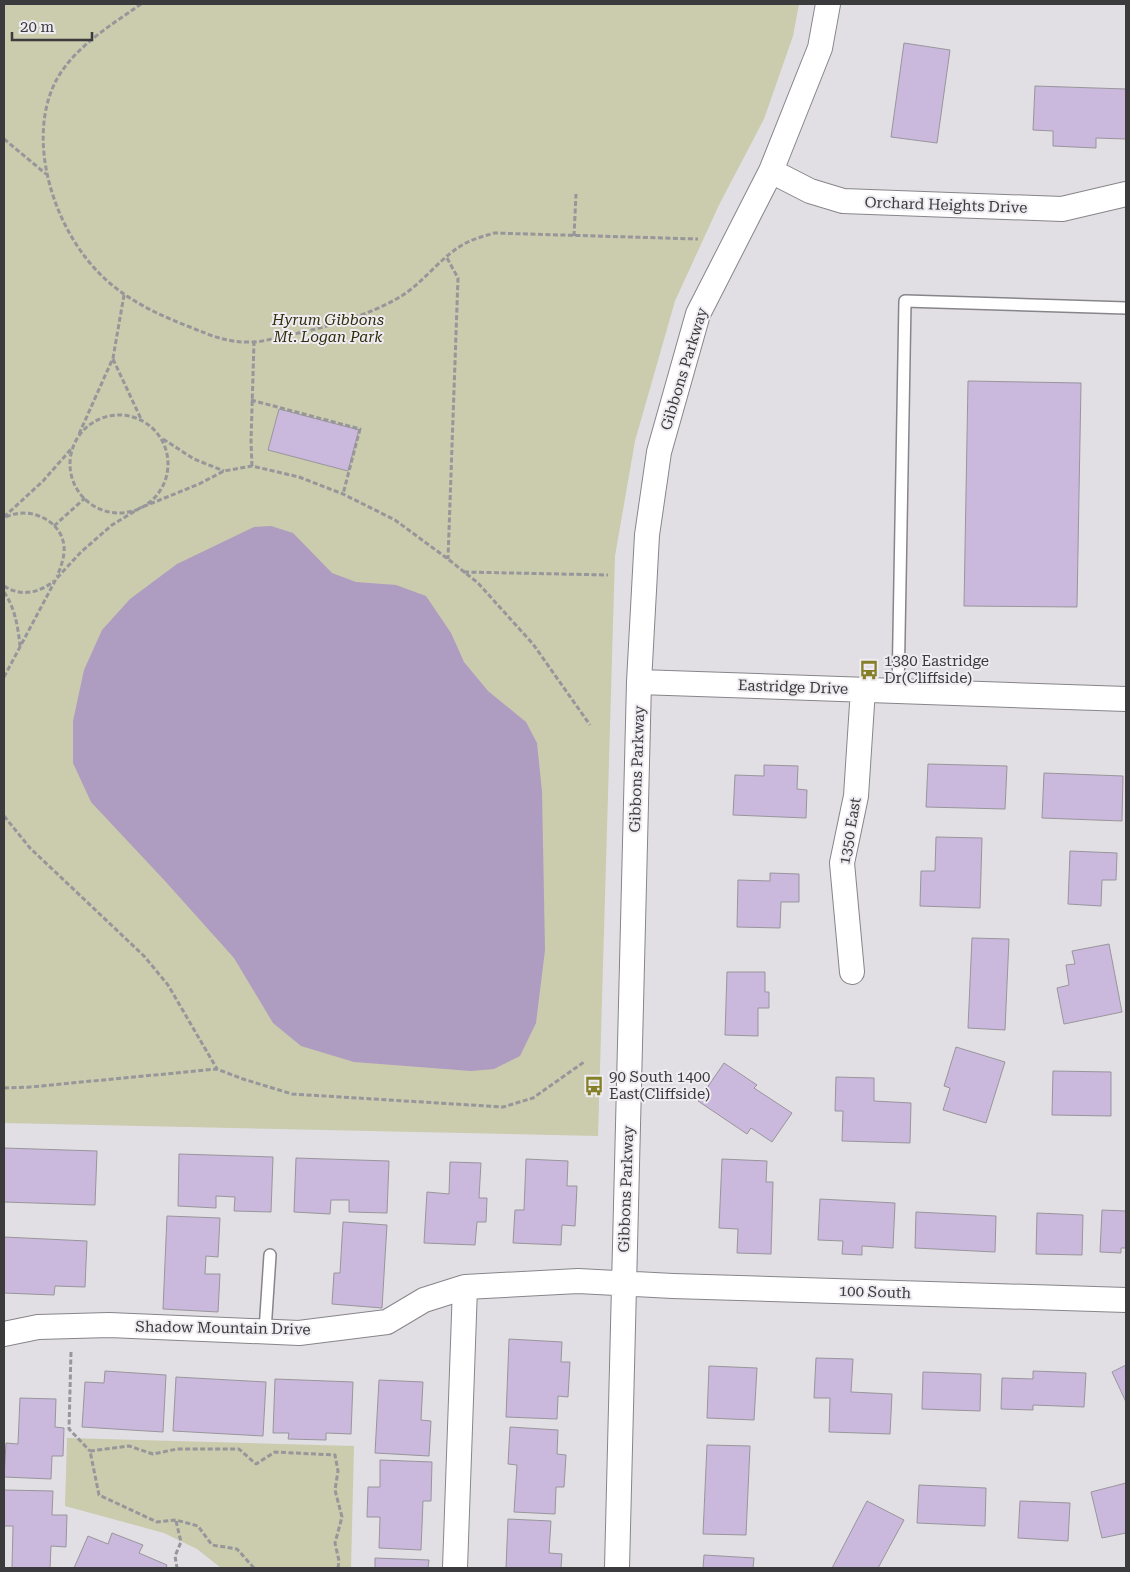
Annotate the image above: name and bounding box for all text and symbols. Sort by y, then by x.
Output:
scale bar [12,10,92,42]
text: 20 m [20,18,55,36]
street label: Orchard Heights Drive [864,193,1028,217]
street label: Gibbons Parkway [657,305,711,432]
park label: Hyrum Gibbons Mt. Logan Park [271,311,384,346]
place label: 1380 Eastridge Dr(Cliffside) [884,652,989,687]
bus stop icon: 1380 Eastridge Dr(Cliffside) [858,659,880,681]
street label: Eastridge Drive [737,676,849,698]
street label: Gibbons Parkway [626,705,648,833]
street label: 1350 East [835,796,865,866]
place label: 90 South 1400 East(Cliffside) [609,1068,710,1103]
bus stop icon: 90 South 1400 East(Cliffside) [583,1075,605,1097]
street label: Gibbons Parkway [615,1125,637,1253]
street label: 100 South [838,1282,912,1302]
street label: Shadow Mountain Drive [135,1317,311,1339]

